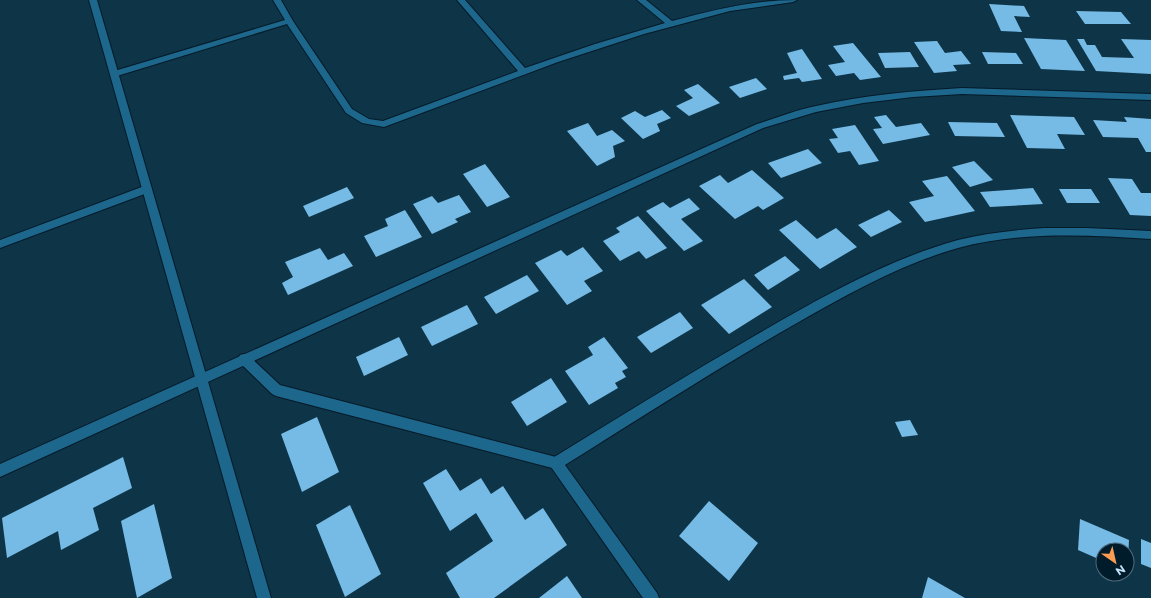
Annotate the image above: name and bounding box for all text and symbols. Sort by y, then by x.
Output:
north arrow [1095,542,1135,582]
text: N [1113,562,1128,579]

